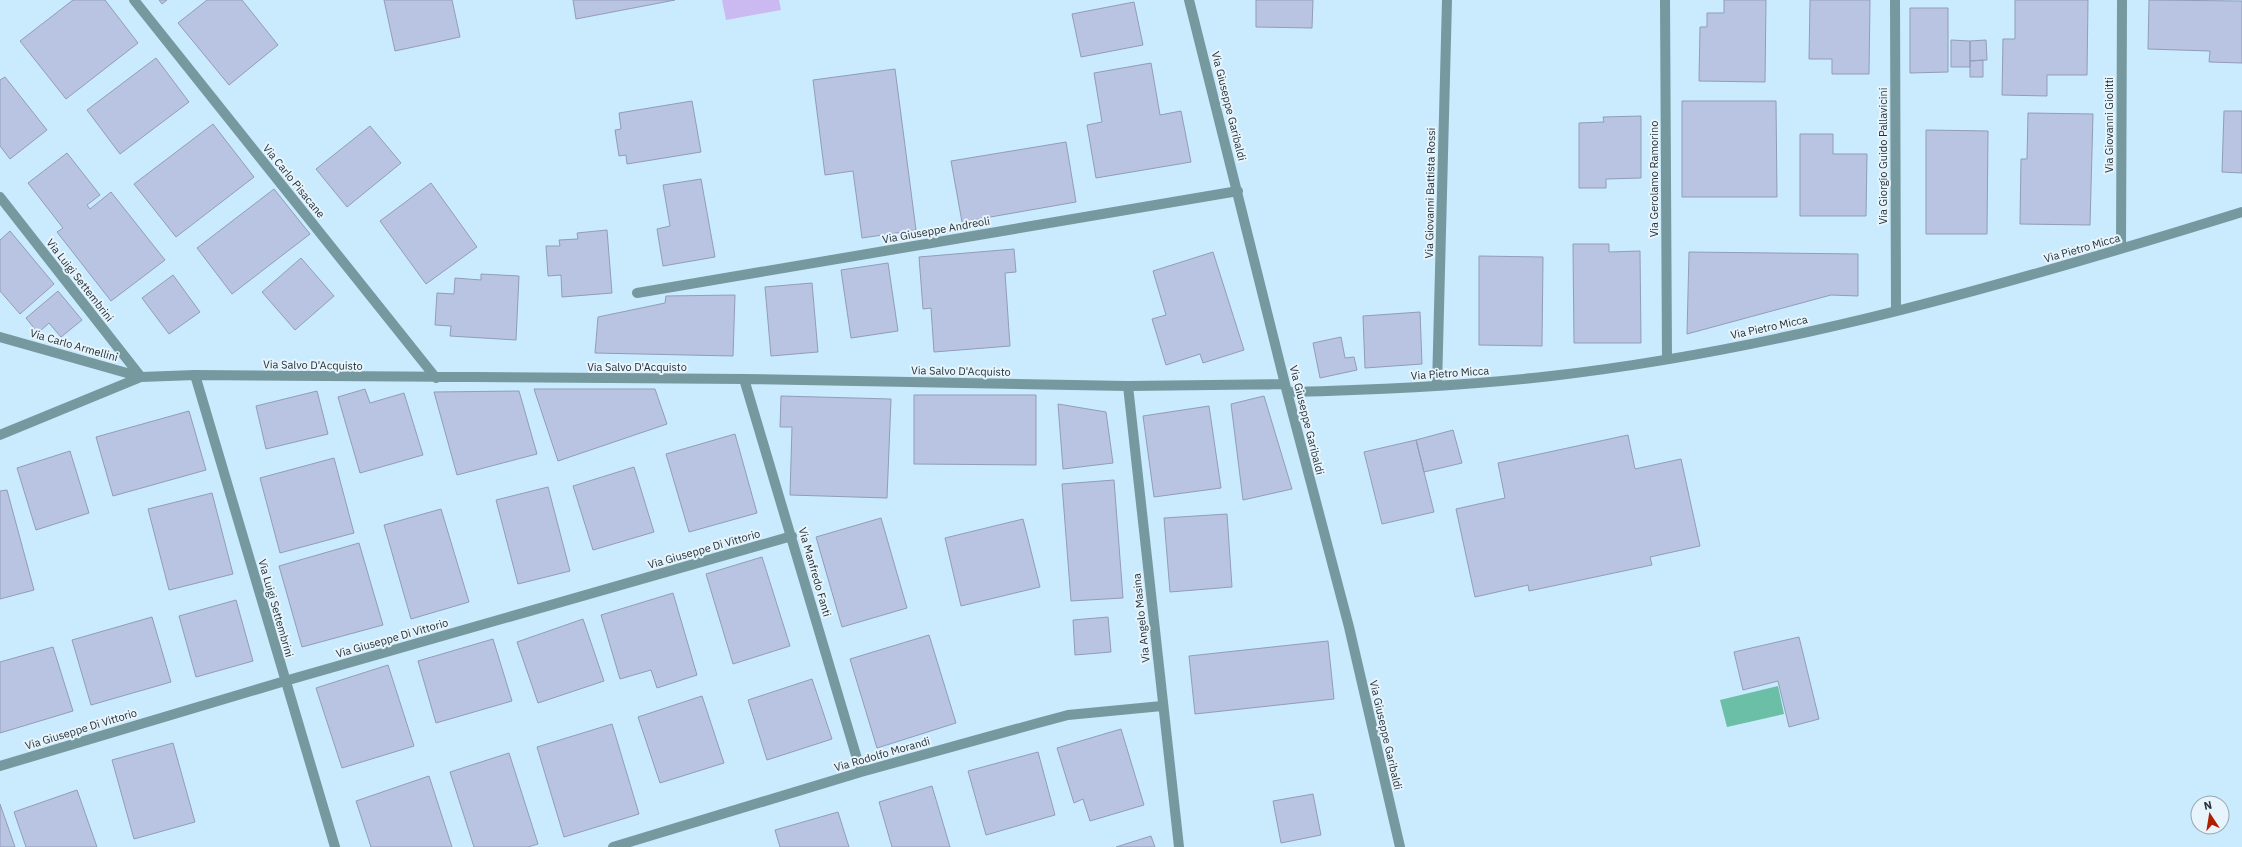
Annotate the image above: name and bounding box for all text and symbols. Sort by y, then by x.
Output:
street label: Via Giuseppe Garibaldi [1209,50,1249,162]
street label: Via Giovanni Giolitti [2102,77,2116,173]
street label: Via Giorgio Guido Pallavicini [1876,88,1890,224]
street label: Via Gerolamo Ramorino [1647,121,1661,237]
street label: Via Giovanni Battista Rossi [1422,127,1438,259]
street label: Via Carlo Pisacane [260,141,328,221]
street label: Via Giuseppe Andreoli [881,214,991,246]
street label: Via Pietro Micca [2042,230,2122,266]
street label: Via Luigi Settembrini [43,236,117,324]
street label: Via Pietro Micca [1729,312,1809,342]
street label: Via Carlo Armellini [28,326,120,364]
street label: Via Salvo D'Acquisto [263,357,363,373]
street label: Via Salvo D'Acquisto [587,360,687,374]
street label: Via Salvo D'Acquisto [911,363,1011,379]
street label: Via Pietro Micca [1410,363,1490,383]
street label: Via Giuseppe Garibaldi [1287,364,1327,476]
street label: Via Giuseppe Di Vittorio [646,526,762,572]
street label: Via Manfredo Fanti [796,526,834,618]
street label: Via Luigi Settembrini [255,557,297,659]
street label: Via Angelo Masina [1129,573,1153,663]
street label: Via Giuseppe Di Vittorio [334,615,450,661]
street label: Via Giuseppe Garibaldi [1367,679,1405,791]
street label: Via Giuseppe Di Vittorio [23,705,139,753]
street label: Via Rodolfo Morandi [832,734,932,774]
north arrow [2190,795,2230,835]
text: N [2203,798,2213,813]

